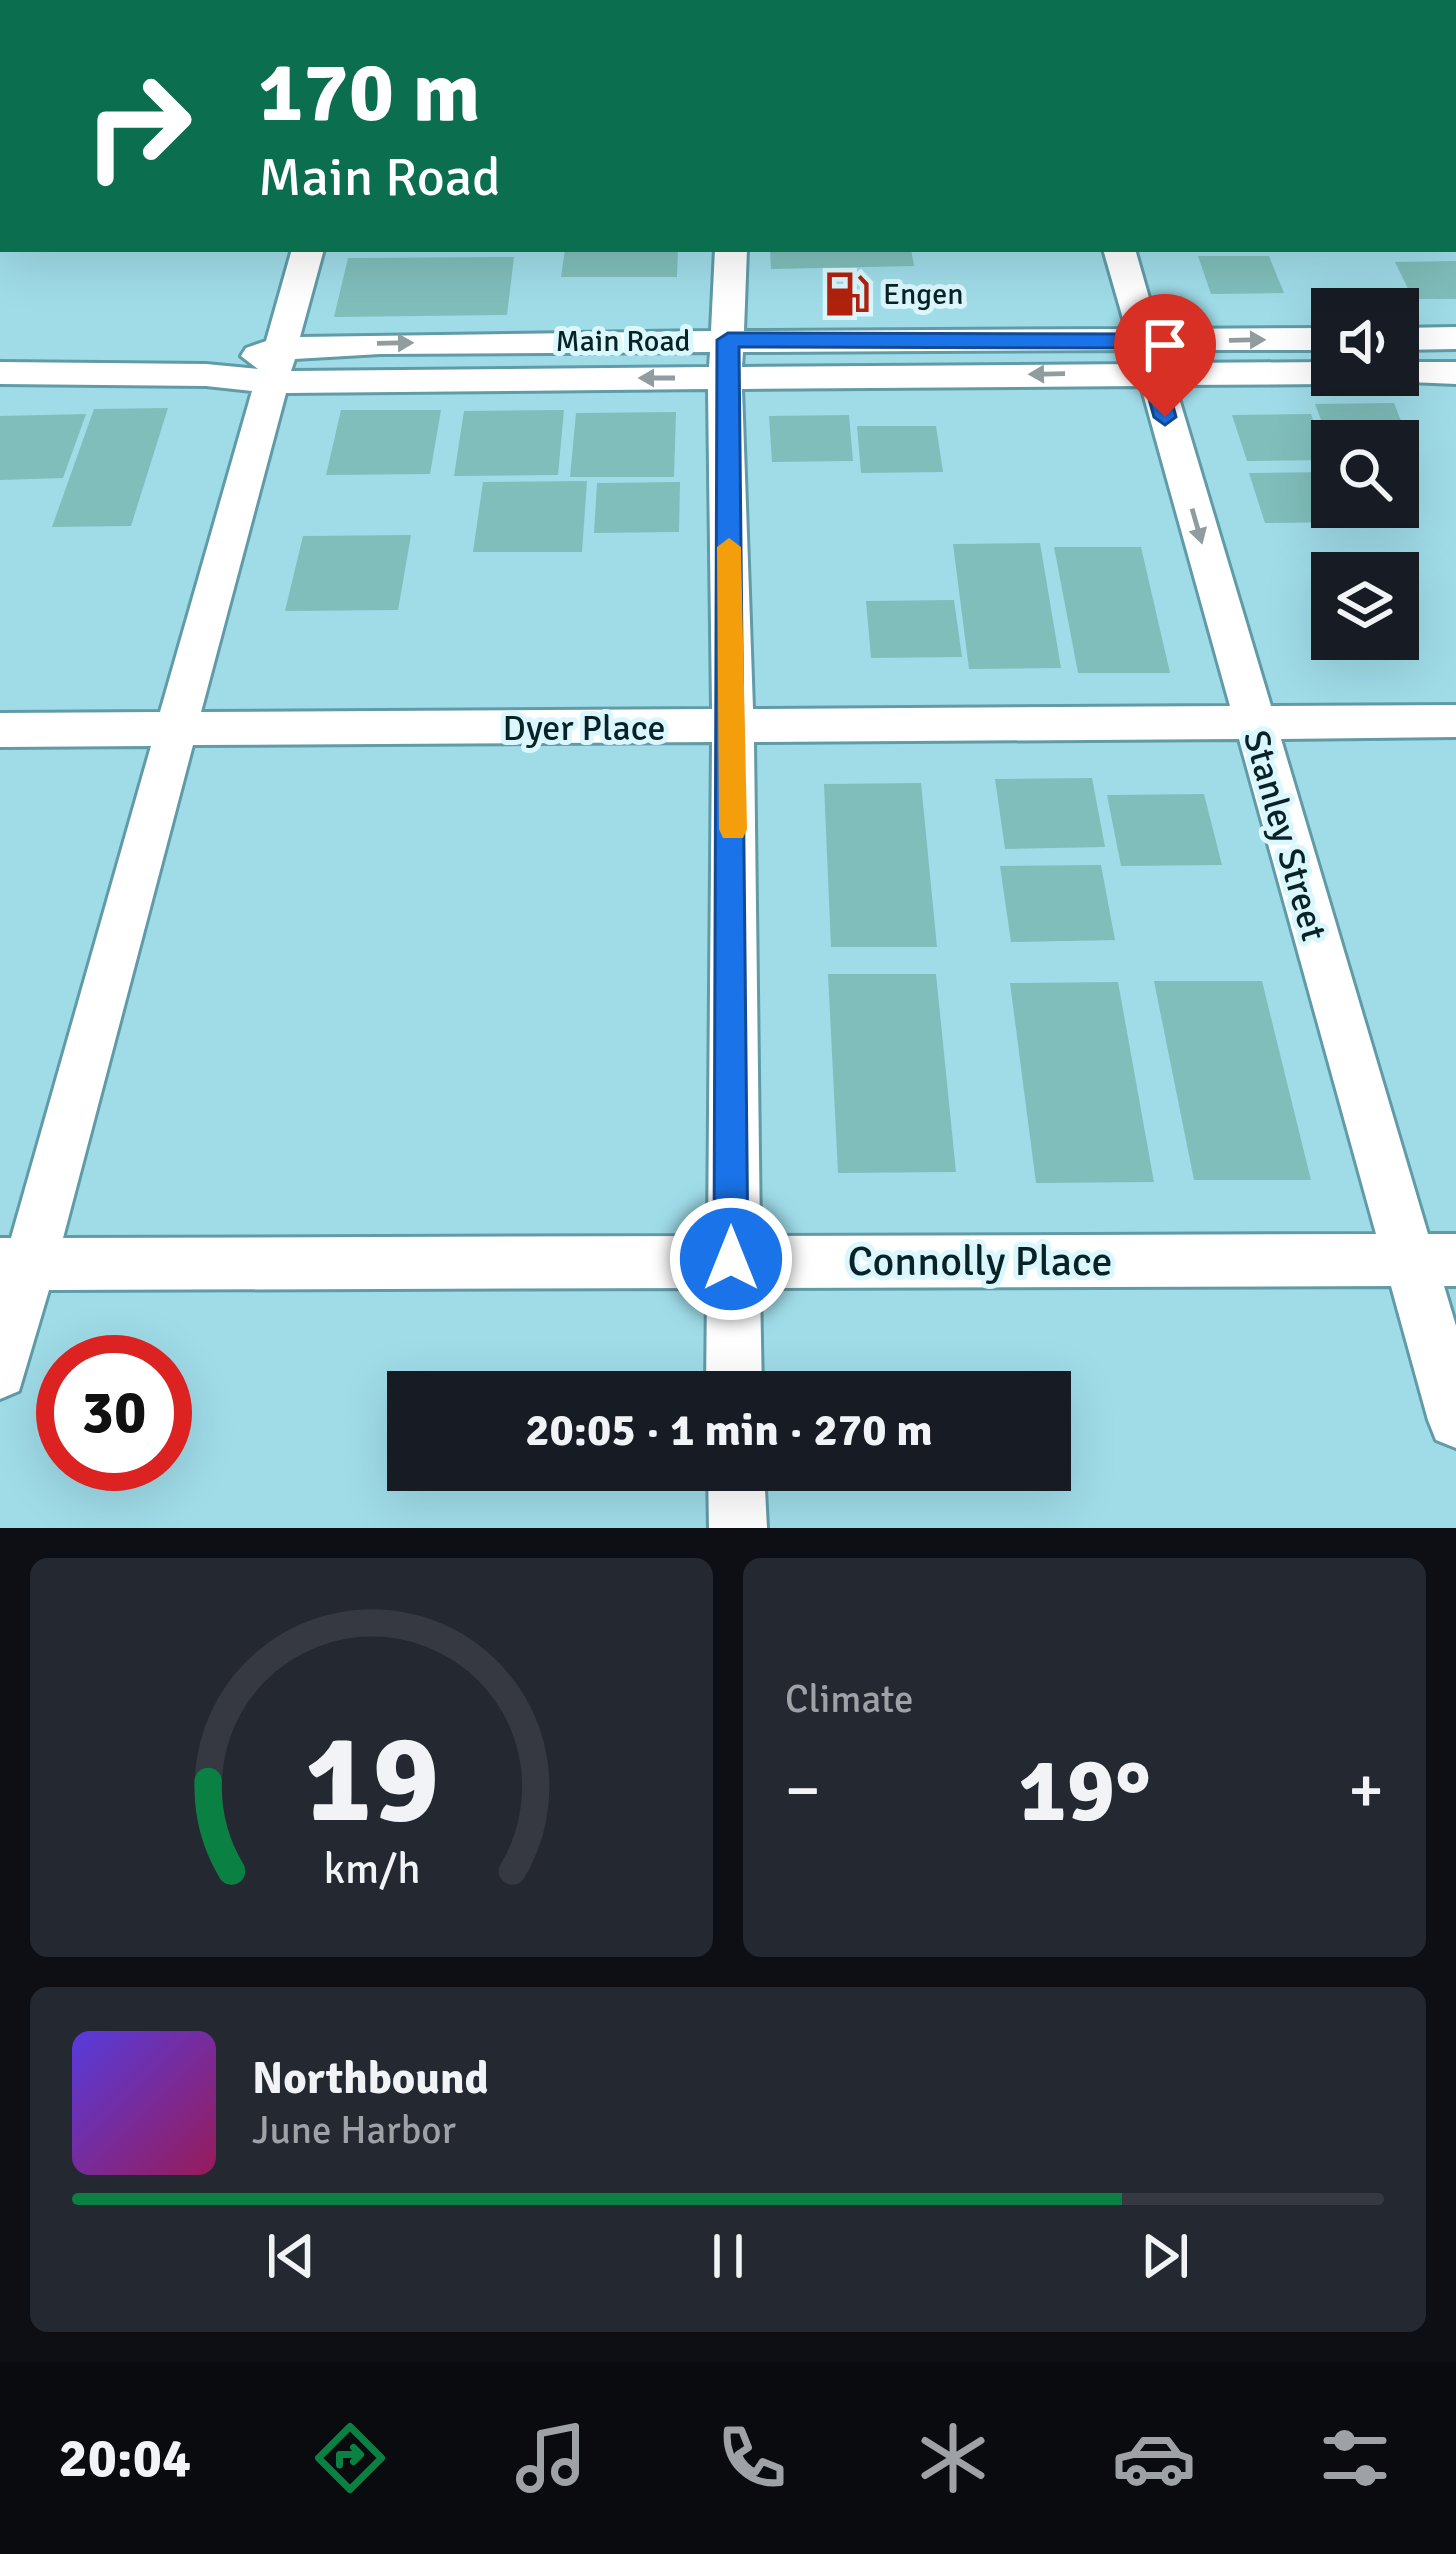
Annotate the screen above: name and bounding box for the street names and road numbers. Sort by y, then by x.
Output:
street label: Main Road [556,323,690,360]
street label: Dyer Place [503,706,665,751]
street label: Stanley Street [1233,725,1336,946]
street label: Connolly Place [847,1236,1113,1287]

